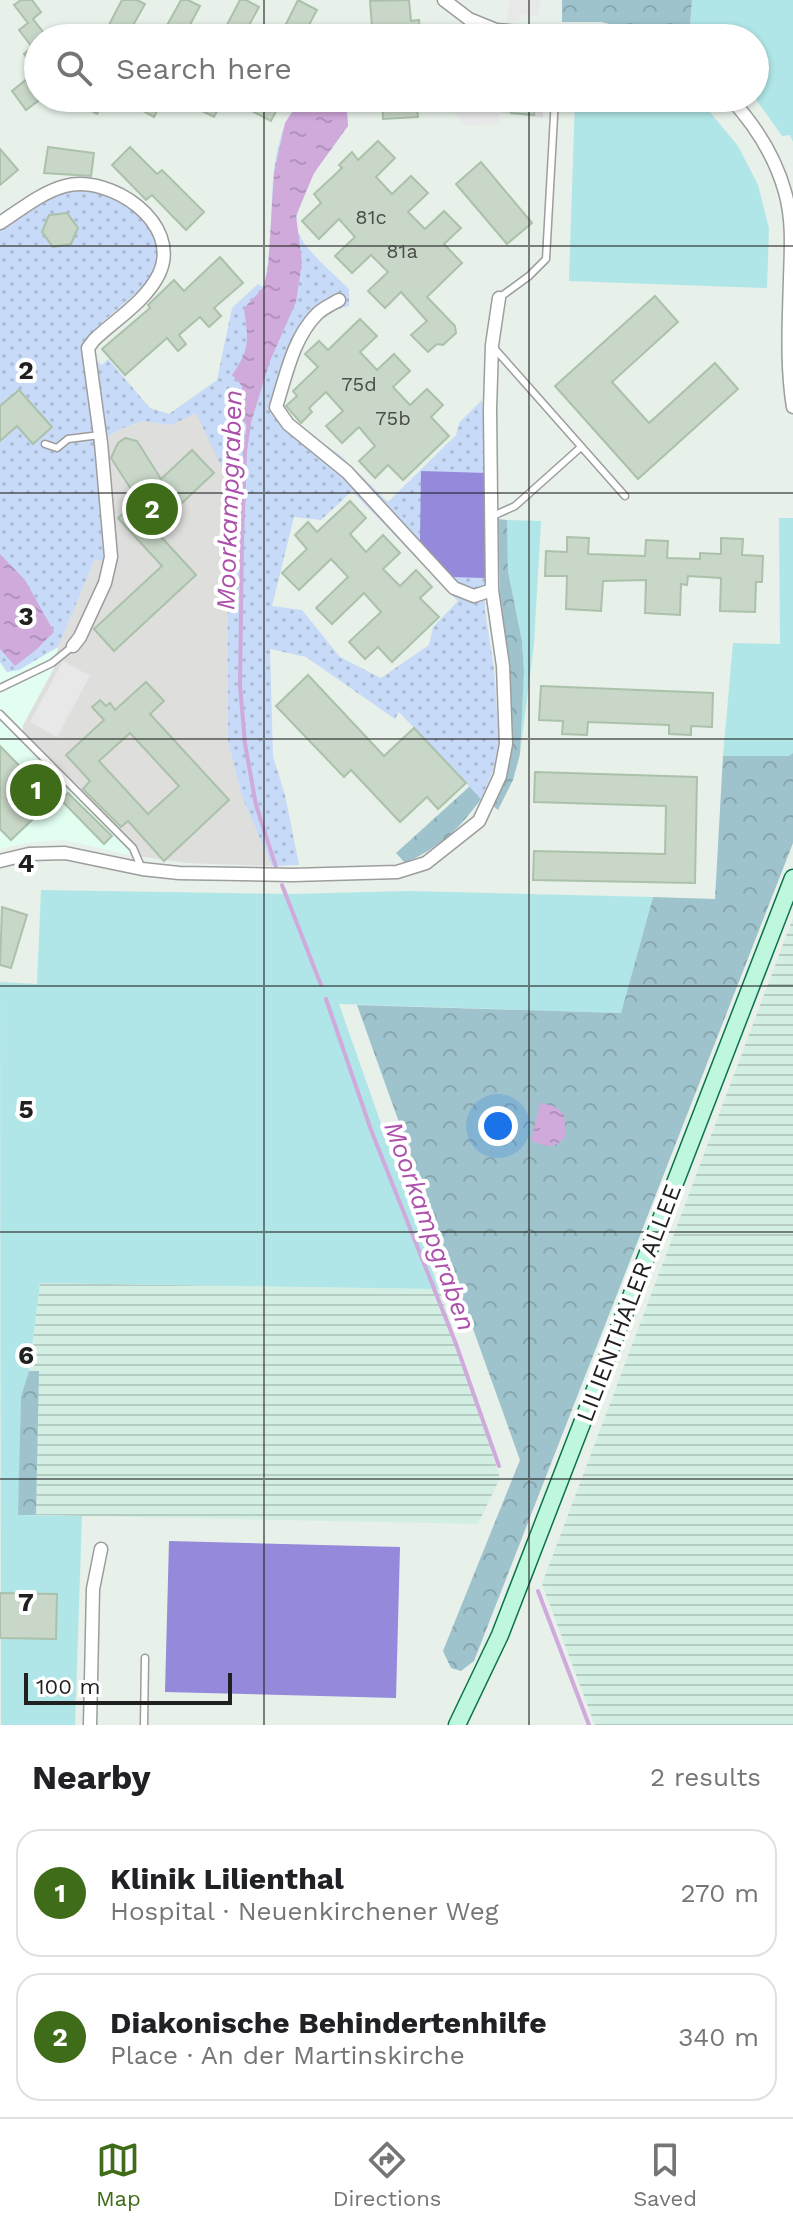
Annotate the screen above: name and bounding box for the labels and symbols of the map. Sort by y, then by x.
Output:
house number: 81c [355,205,387,229]
house number: 81a [386,239,418,263]
text: 2 [18,355,34,385]
house number: 75d [341,372,377,396]
water label: Moorkampgraben [210,389,248,611]
house number: 75b [375,406,411,430]
pin: 2 [126,479,178,539]
text: 3 [18,601,34,631]
pin: 1 [10,760,62,820]
text: 4 [18,848,35,878]
text: 5 [18,1094,34,1124]
your location [478,1106,518,1146]
water label: Moorkampgraben [378,1117,482,1335]
street label: LILIENTHALER ALLEE [571,1180,687,1426]
text: 6 [18,1340,34,1370]
text: 7 [18,1587,34,1617]
scale bar [24,1669,232,1705]

